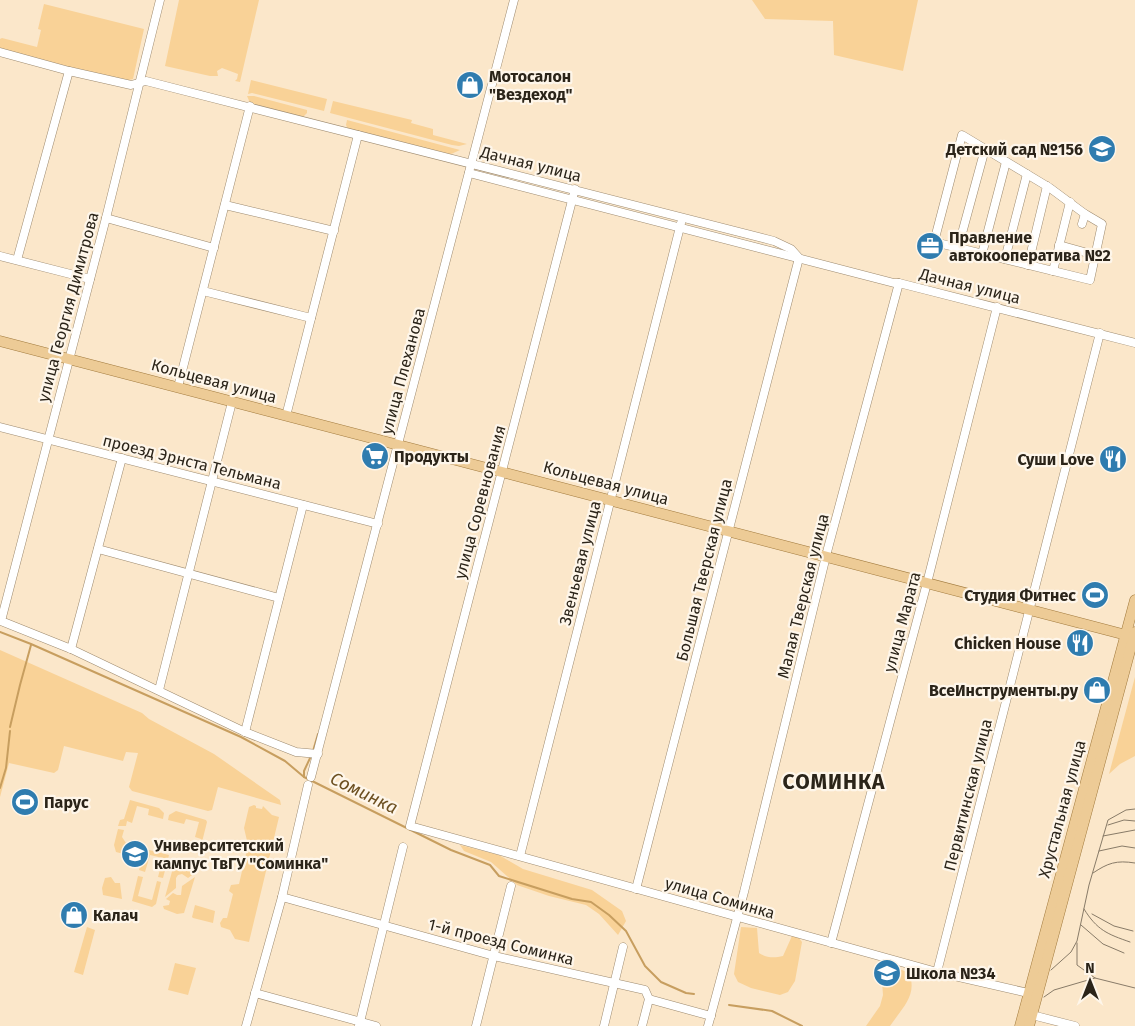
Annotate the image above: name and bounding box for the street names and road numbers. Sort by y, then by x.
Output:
street label: Дачная улица [478,142,583,186]
street label: улица Георгия Димитрова [33,210,103,404]
street label: Дачная улица [917,264,1022,308]
street label: улица Плеханова [377,306,429,436]
street label: Кольцевая улица [149,355,279,407]
street label: улица Соревнования [450,423,510,581]
street label: проезд Эрнста Тельмана [101,431,283,493]
street label: Кольцевая улица [541,457,671,509]
street label: Большая Тверская улица [672,477,736,663]
street label: Звеньевая улица [555,499,605,627]
street label: Малая Тверская улица [773,512,833,680]
street label: улица Марата [879,570,925,674]
street label: Первитинская улица [940,717,996,873]
street label: Хрустальная улица [1034,738,1090,880]
street label: улица Соминка [663,873,777,923]
street label: 1-й проезд Соминка [426,915,576,969]

